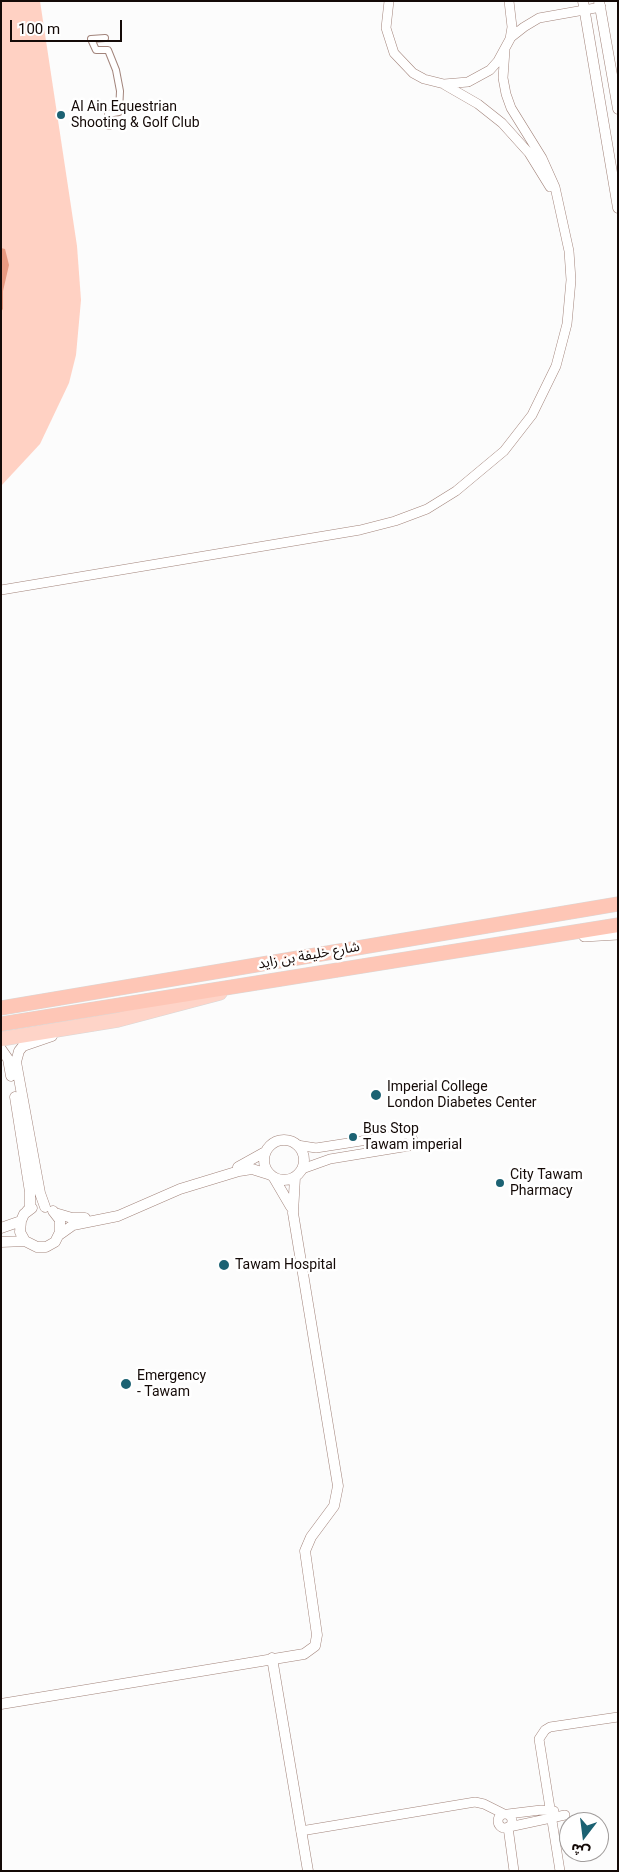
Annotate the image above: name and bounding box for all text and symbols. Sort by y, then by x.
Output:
scale bar [12,10,125,42]
text: 100 m [18,20,60,38]
place label: Al Ain Equestrian Shooting & Golf Club [71,99,200,132]
marker: Al Ain Equestrian Shooting & Golf Club [55,109,67,121]
street label: شارع خليفة بن زايد [257,939,361,973]
place label: Imperial College London Diabetes Center [387,1079,537,1112]
marker: Imperial College London Diabetes Center [369,1088,383,1102]
place label: Bus Stop Tawam imperial [363,1121,462,1154]
marker: Bus Stop Tawam imperial [347,1131,359,1143]
place label: City Tawam Pharmacy [510,1167,583,1200]
marker: City Tawam Pharmacy [494,1177,506,1189]
place label: Tawam Hospital [235,1257,336,1273]
marker: Tawam Hospital [217,1258,231,1272]
place label: Emergency - Tawam [137,1368,206,1400]
marker: Emergency - Tawam [119,1377,133,1391]
north arrow [559,1812,609,1862]
text: ش [569,1840,592,1861]

